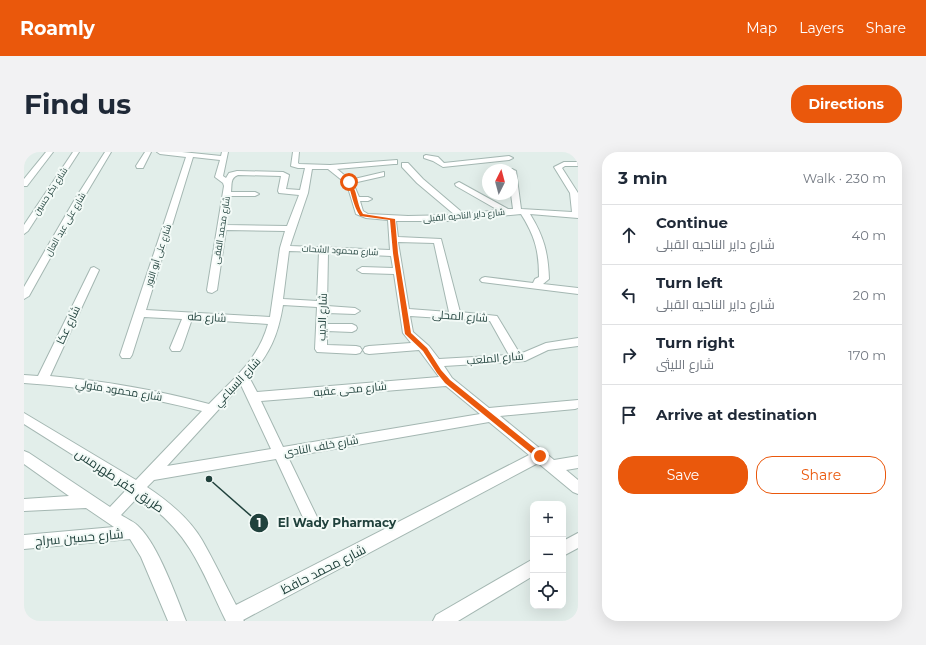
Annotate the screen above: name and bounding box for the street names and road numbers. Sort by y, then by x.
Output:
street label: شارع بكر حسين [30,165,70,218]
street label: شارع على عبد العال [42,190,88,258]
street label: شارع محمد الفقى [210,195,233,265]
street label: شارع داير الناحيه القبلى [423,206,506,225]
street label: شارع على أبو النور [143,223,174,289]
street label: شارع محمود الشحات [301,242,379,259]
street label: شارع الديب [314,293,331,341]
street label: شارع عكا [53,303,84,347]
street label: شارع المحلى [432,307,488,326]
street label: شارع طه [187,309,227,326]
street label: شارع الملعب [466,349,524,368]
street label: شارع السباعي [211,354,265,411]
street label: شارع محمود متولي [74,376,163,406]
street label: شارع محى عقبه [313,379,387,400]
street label: شارع خلف النادى [282,433,360,460]
street label: طريق كفر طهرمس [73,444,167,516]
street label: شارع حسين سراج [34,525,124,550]
street label: شارع محمد حافظ [278,541,369,598]

